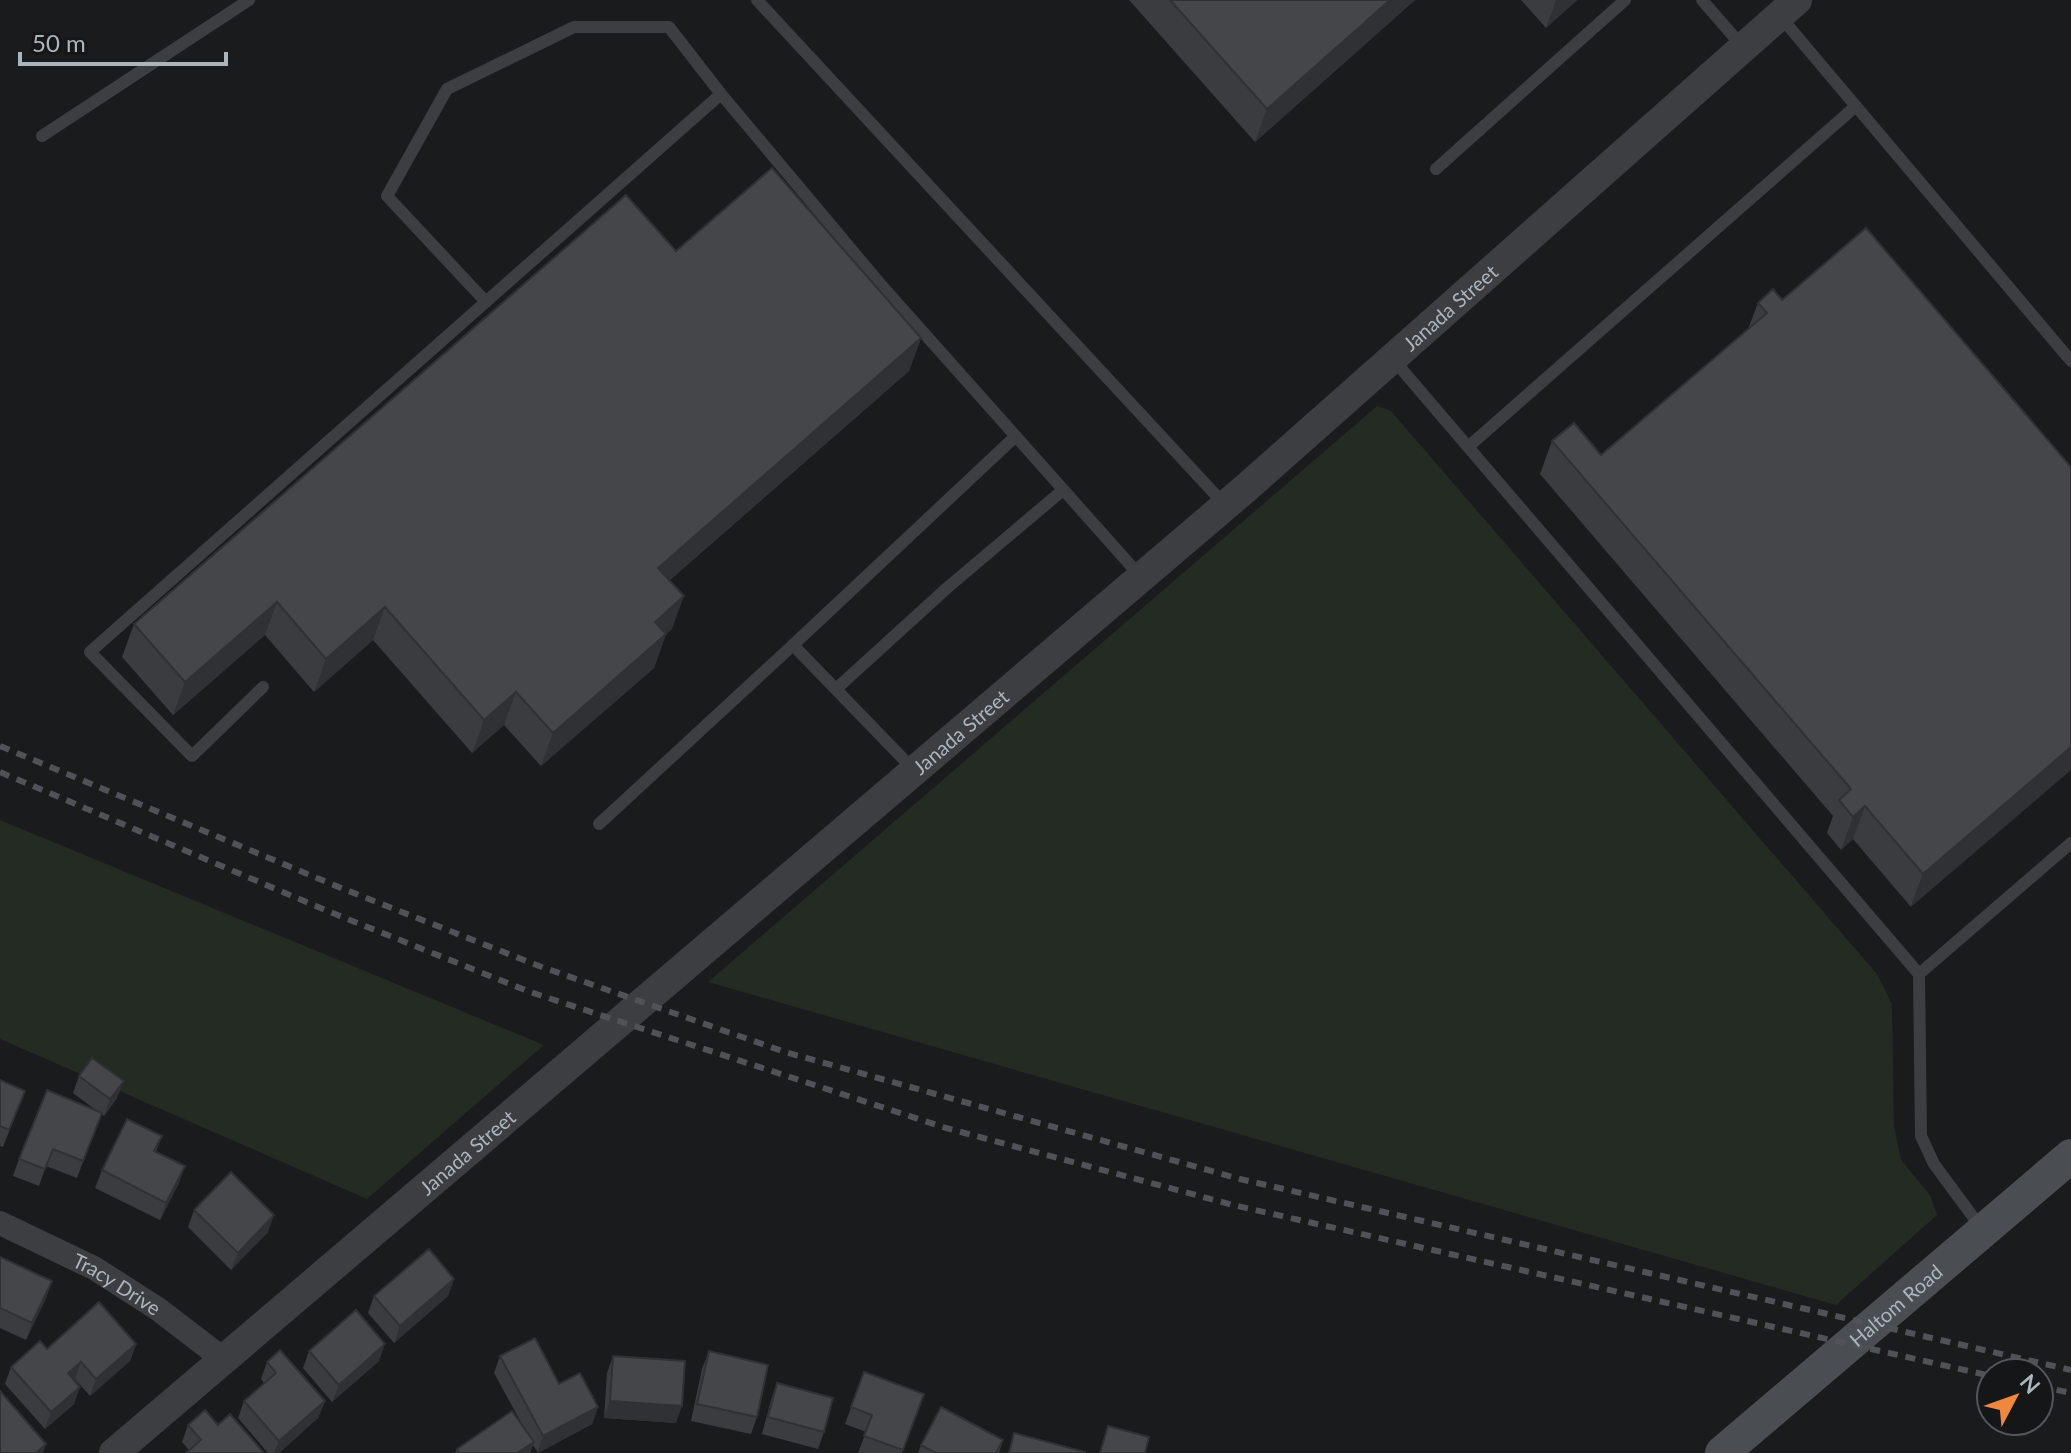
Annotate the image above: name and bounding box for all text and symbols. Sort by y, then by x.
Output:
scale bar [20,16,226,66]
text: 50 m [32,28,86,57]
street label: Janada Street [1398,259,1502,355]
street label: Janada Street [908,684,1013,779]
street label: Janada Street [414,1105,520,1199]
street label: Tracy Drive [69,1248,166,1320]
street label: Haltom Road [1844,1259,1947,1351]
north arrow [1975,1357,2055,1437]
text: N [2015,1368,2046,1399]

